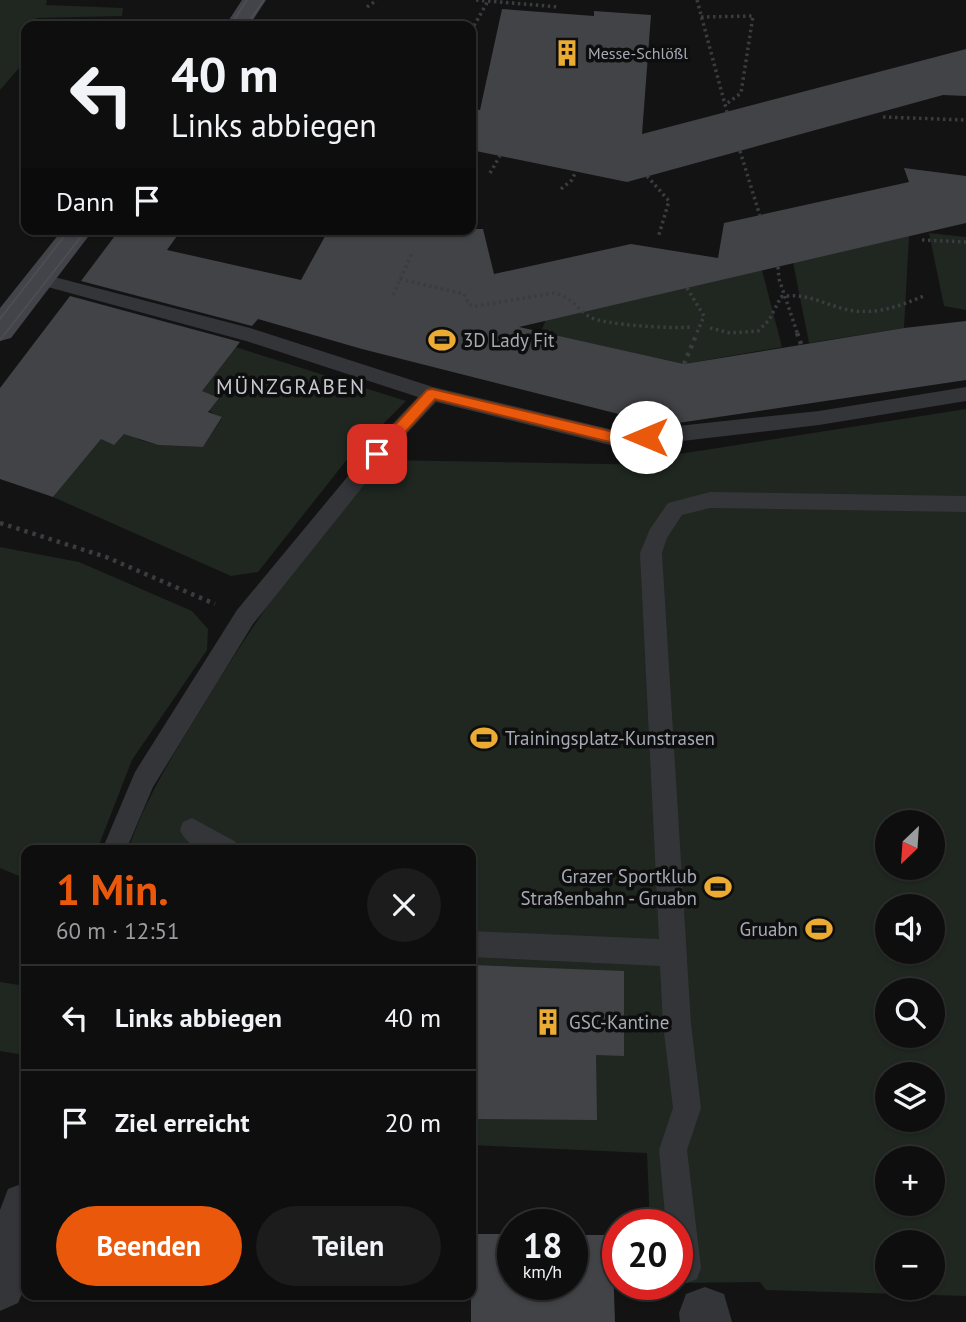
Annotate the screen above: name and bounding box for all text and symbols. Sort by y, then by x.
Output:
building icon: Messe-Schlößl [552,38,582,68]
text: 40 m [171,42,278,106]
place label: Messe-Schlößl [588,43,688,63]
icon: left [56,49,147,140]
text: Links abbiegen [171,104,377,146]
icon: arrive [128,182,166,220]
text: Dann [56,185,114,218]
sports icon: 3D Lady Fit [427,325,457,355]
place label: 3D Lady Fit [463,328,555,352]
district label: MÜNZGRABEN [216,373,366,400]
position arrow [609,400,683,474]
pin [347,424,407,484]
icon: arrive [358,435,396,473]
sports icon: Trainingsplatz-Kunstrasen [469,723,499,753]
place label: Trainingsplatz-Kunstrasen [505,726,715,750]
north arrow [875,810,945,880]
map controls [875,810,945,1300]
text: 1 Min. [56,862,169,917]
place label: Grazer Sportklub Straßenbahn - Gruabn [520,864,697,910]
button: close [367,868,441,942]
sports icon: Grazer Sportklub Straßenbahn - Gruabn [703,872,733,902]
button: sound [875,894,945,964]
sports icon: Gruabn [804,914,834,944]
text: 60 m · 12:51 [56,916,180,945]
place label: Gruabn [740,917,798,941]
button: search [875,978,945,1048]
icon: left [56,999,94,1037]
text: Links abbiegen [115,1001,282,1034]
text: 40 m [385,1001,441,1034]
building icon: GSC-Kantine [533,1007,563,1037]
place label: GSC-Kantine [569,1010,669,1034]
button: layers [875,1062,945,1132]
icon: arrive [56,1104,94,1142]
text: Ziel erreicht [115,1106,250,1139]
text: 20 m [385,1106,441,1139]
button: + [875,1146,945,1216]
button: Beenden [56,1206,242,1286]
button: Teilen [256,1206,441,1286]
speed limit sign: 20 [602,1209,693,1300]
text: 18 [523,1222,562,1268]
button: − [875,1230,945,1300]
text: km/h [523,1260,562,1283]

